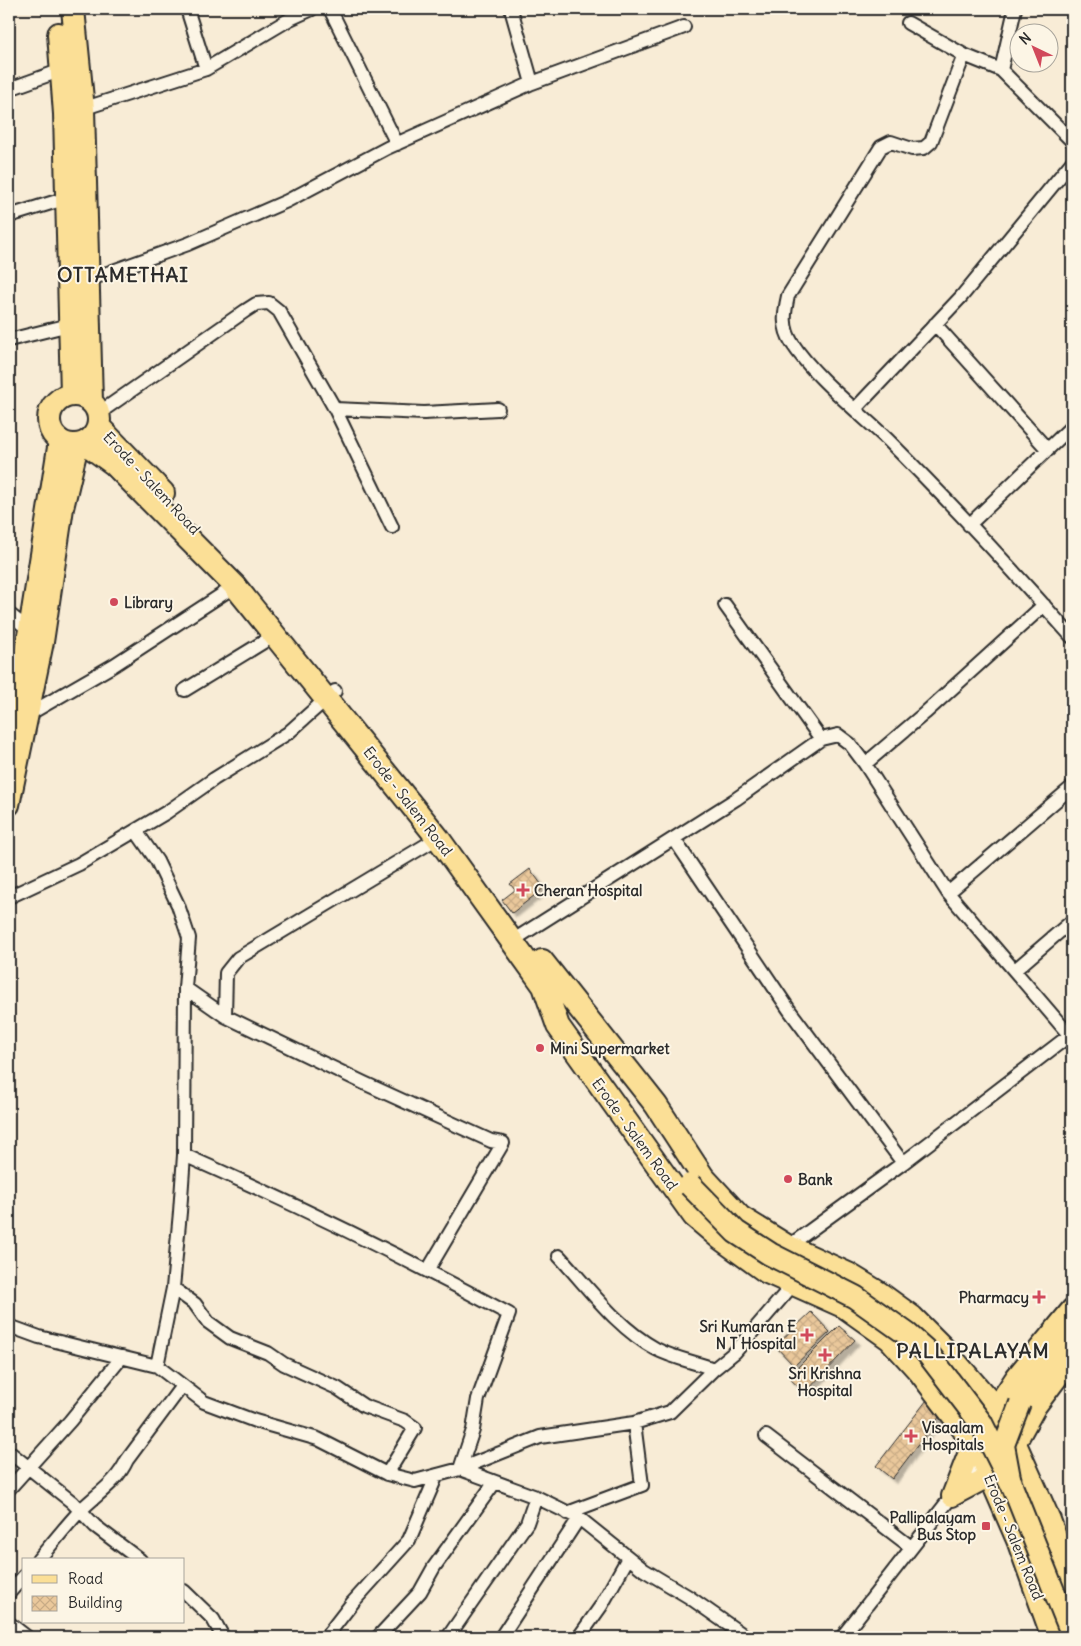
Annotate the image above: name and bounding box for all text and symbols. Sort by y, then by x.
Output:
north arrow [1008,22,1058,72]
text: N [1015,29,1035,48]
district label: OTTAMETHAI [57,262,189,287]
street label: Erode - Salem Road [99,428,205,539]
place label: Library [124,593,173,613]
marker: Library [108,596,120,608]
street label: Erode - Salem Road [359,742,457,860]
place label: Cheran Hospital [534,881,642,901]
marker: Cheran Hospital [516,883,530,897]
place label: Mini Supermarket [550,1039,670,1059]
marker: Mini Supermarket [534,1042,546,1054]
street label: Erode - Salem Road [588,1074,682,1194]
place label: Bank [798,1170,833,1189]
marker: Bank [782,1173,794,1185]
place label: Pharmacy [959,1288,1029,1308]
marker: Pharmacy [1033,1291,1045,1303]
place label: Sri Kumaran E N T Hospital [699,1317,796,1354]
marker: Sri Kumaran E N T Hospital [800,1328,814,1342]
district label: PALLIPALAYAM [896,1338,1050,1363]
marker: Sri Krishna Hospital [818,1348,832,1362]
place label: Sri Krishna Hospital [789,1364,862,1401]
place label: Visaalam Hospitals [922,1418,984,1455]
marker: Visaalam Hospitals [904,1429,918,1443]
street label: Erode - Salem Road [980,1471,1048,1603]
place label: Pallipalayam Bus Stop [889,1508,976,1545]
marker: Pallipalayam Bus Stop [980,1520,992,1532]
legend [22,1558,185,1624]
text: Road [68,1569,103,1588]
text: Building [68,1593,123,1612]

